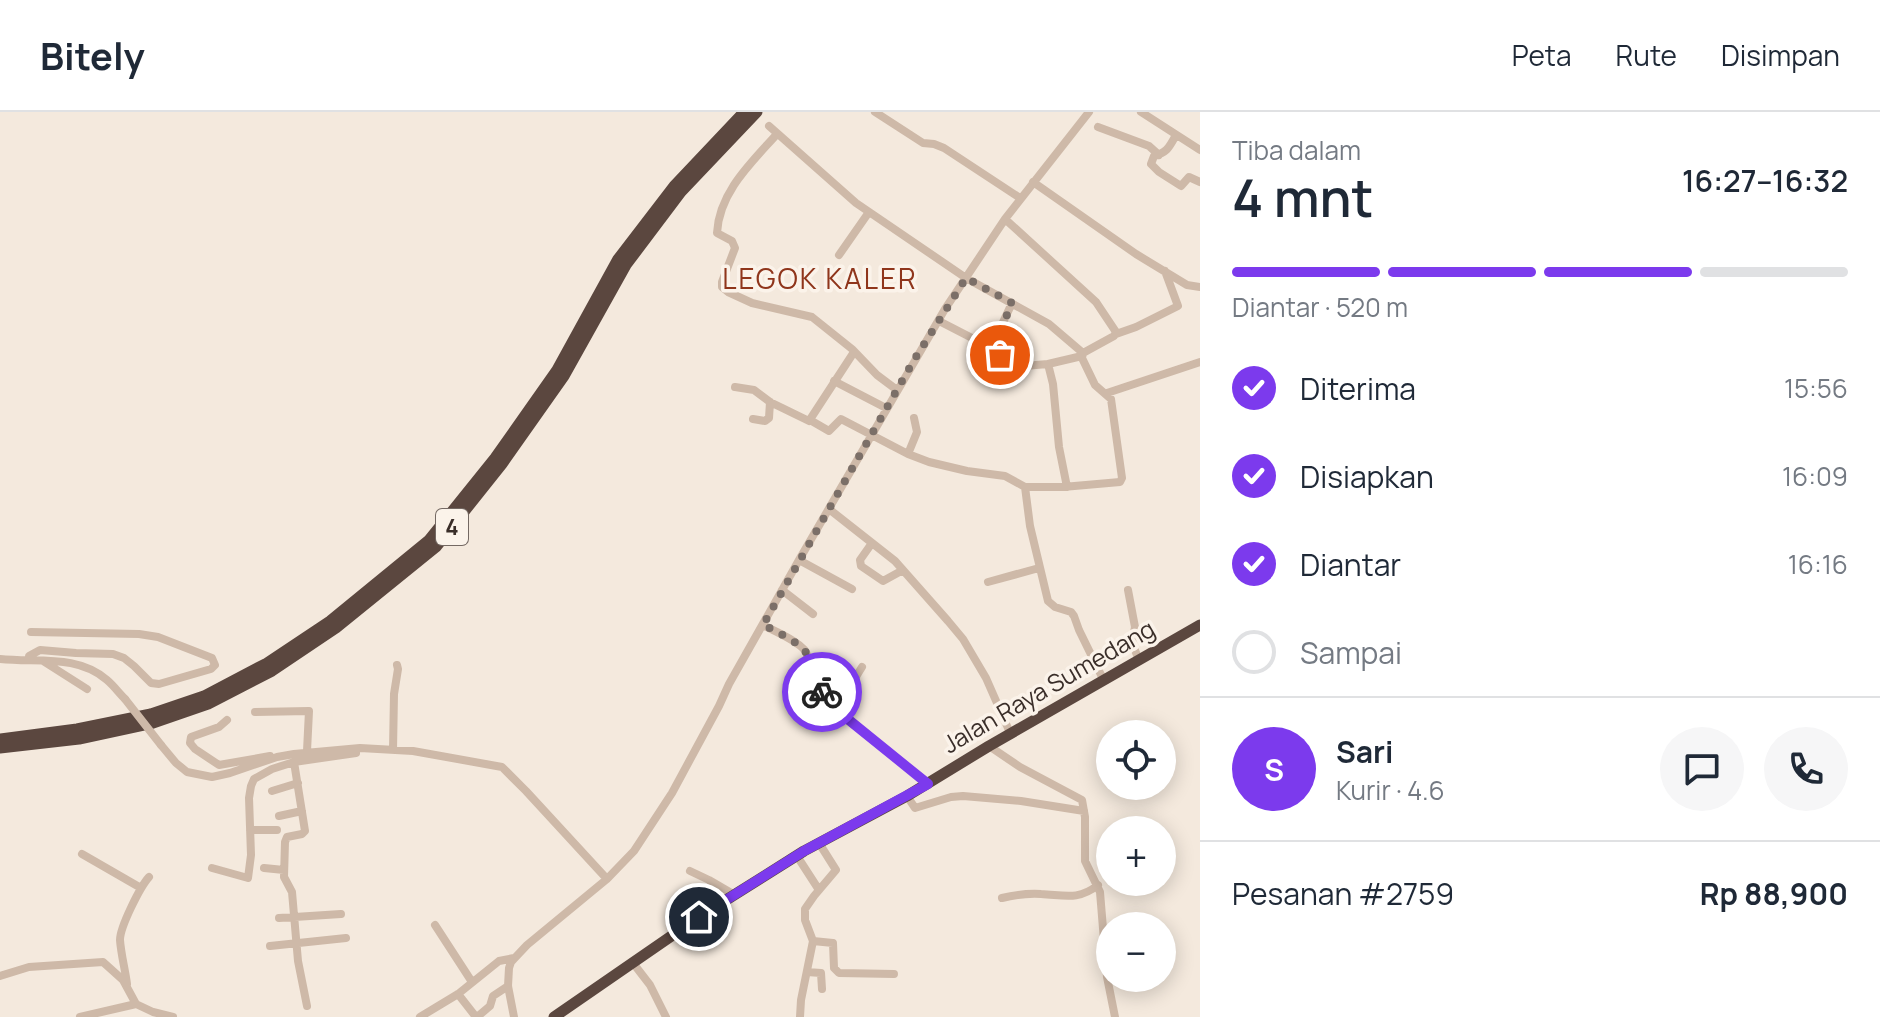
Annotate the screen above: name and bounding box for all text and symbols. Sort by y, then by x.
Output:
text: Bitely [40,29,145,81]
text: Peta [1512,36,1572,74]
text: Rute [1616,36,1677,74]
text: Disimpan [1721,36,1840,74]
text: Tiba dalam [1232,132,1361,168]
text: 16:27–16:32 [1682,160,1848,201]
text: 4 mnt [1232,162,1374,233]
district label: LEGOK KALER [722,259,918,297]
text: Diantar · 520 m [1232,289,1408,325]
pin [966,321,1034,389]
icon: bag [978,333,1022,377]
icon: check [1232,366,1276,410]
text: Diterima [1300,368,1416,409]
text: 15:56 [1784,370,1848,406]
icon: check [1232,454,1276,498]
text: Disiapkan [1300,456,1434,497]
text: 16:09 [1782,458,1848,494]
road number: 4 [436,509,468,545]
icon: check [1232,542,1276,586]
text: Diantar [1300,544,1401,585]
text: 16:16 [1788,546,1848,582]
street label: Jalan Raya Sumedang [936,611,1160,760]
text: Sampai [1300,632,1402,673]
courier [782,652,862,732]
icon: bike [800,670,844,714]
map controls [1096,720,1176,992]
button: locate [1096,720,1176,800]
button: chat [1660,727,1744,811]
button: phone [1764,727,1848,811]
text: Sari [1336,731,1393,772]
text: S [1264,749,1284,790]
text: Kurir · 4.6 [1336,772,1445,808]
button: + [1096,816,1176,896]
text: Pesanan #2759 [1232,873,1454,914]
text: Rp 88,900 [1700,873,1848,914]
pin [665,883,733,951]
icon: home [677,895,721,939]
button: − [1096,912,1176,992]

